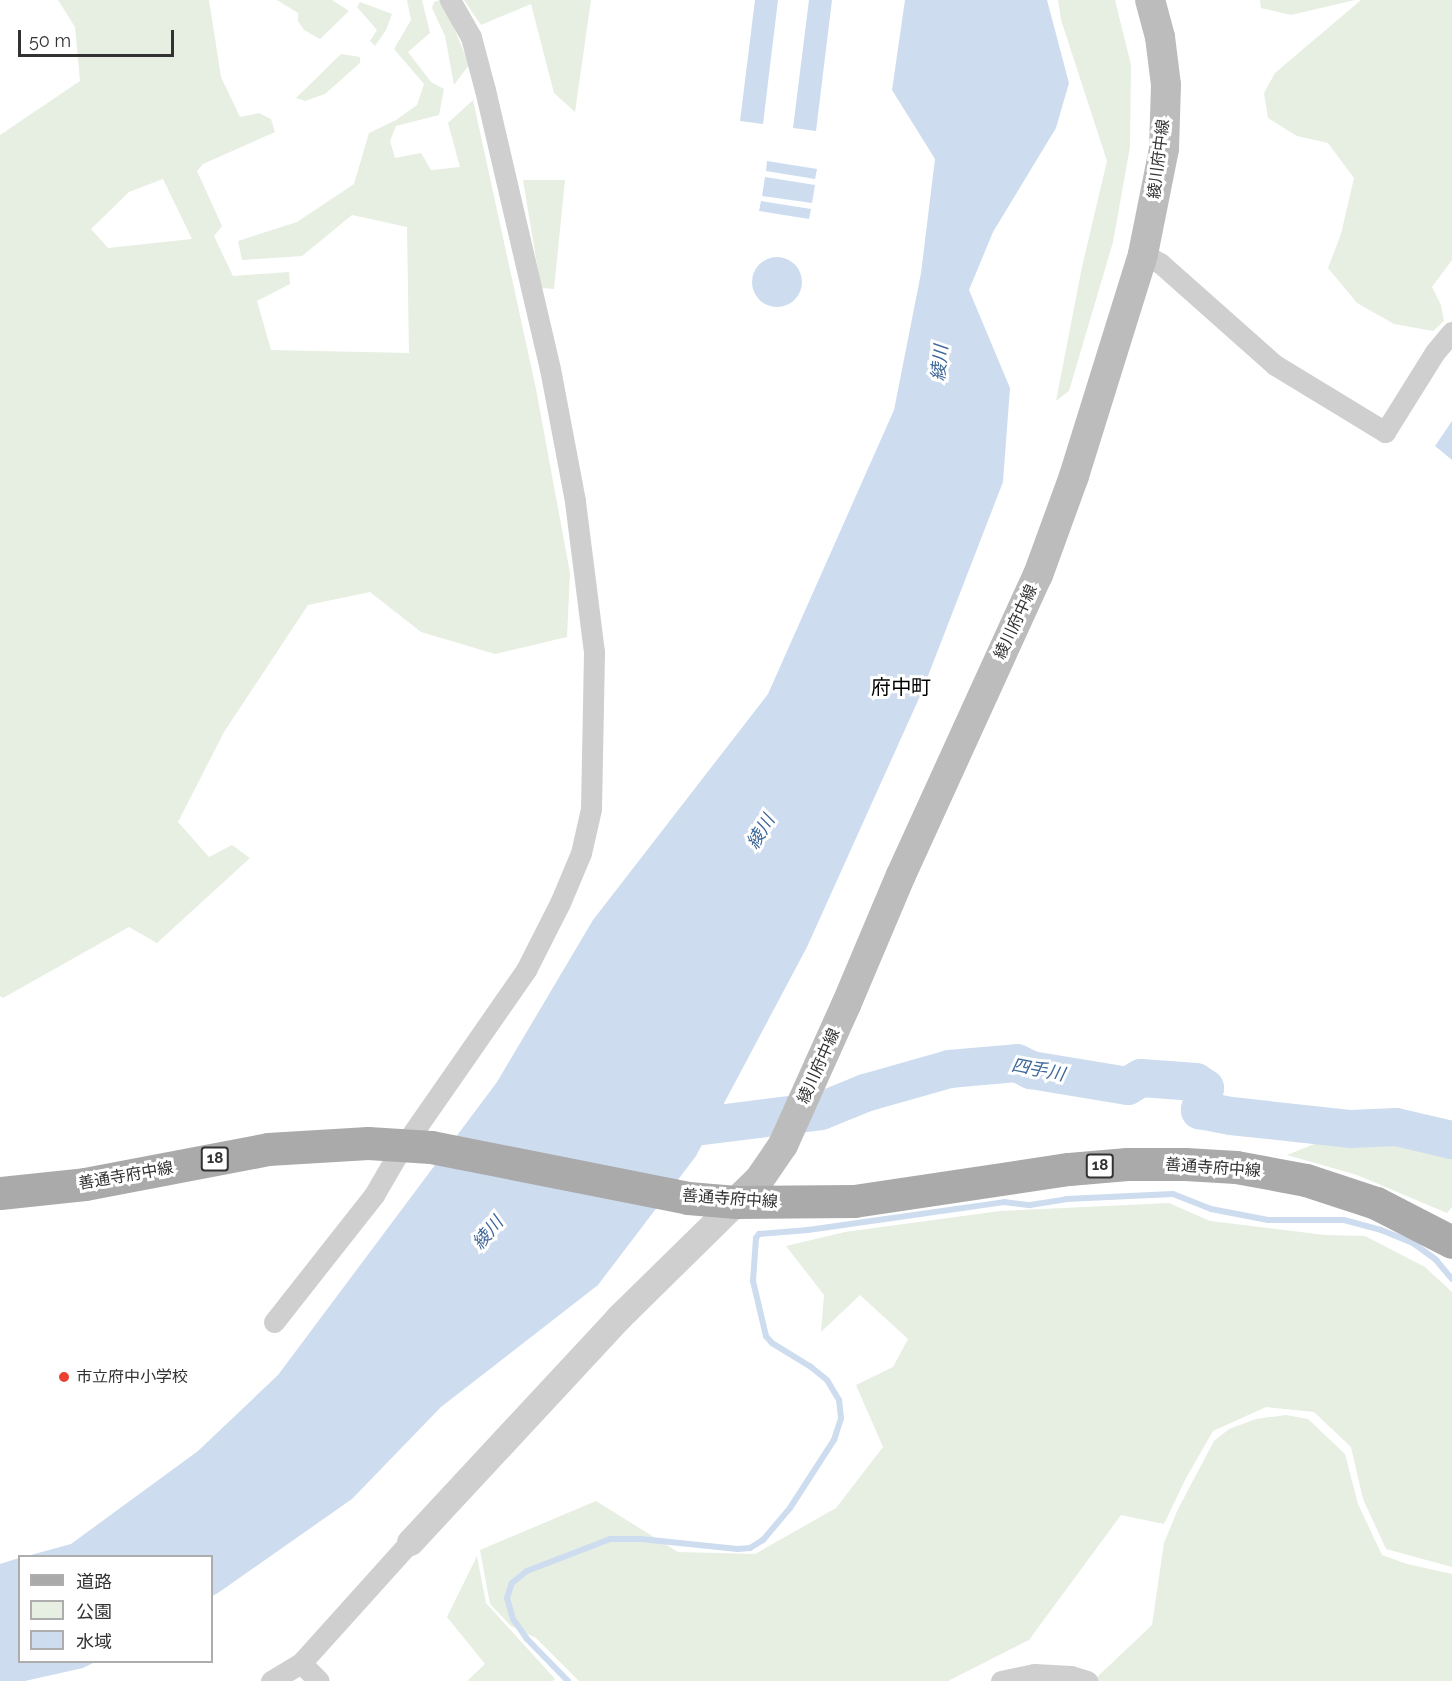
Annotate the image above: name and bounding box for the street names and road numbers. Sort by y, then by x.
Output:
street label: 綾川府中線 [1145,118,1173,200]
street label: 綾川府中線 [990,582,1042,662]
street label: 綾川府中線 [794,1026,844,1106]
road number: 18 [200,1147,230,1171]
road number: 18 [1085,1154,1115,1178]
street label: 善通寺府中線 [1164,1155,1262,1181]
street label: 善通寺府中線 [77,1158,175,1194]
street label: 善通寺府中線 [681,1186,779,1212]

